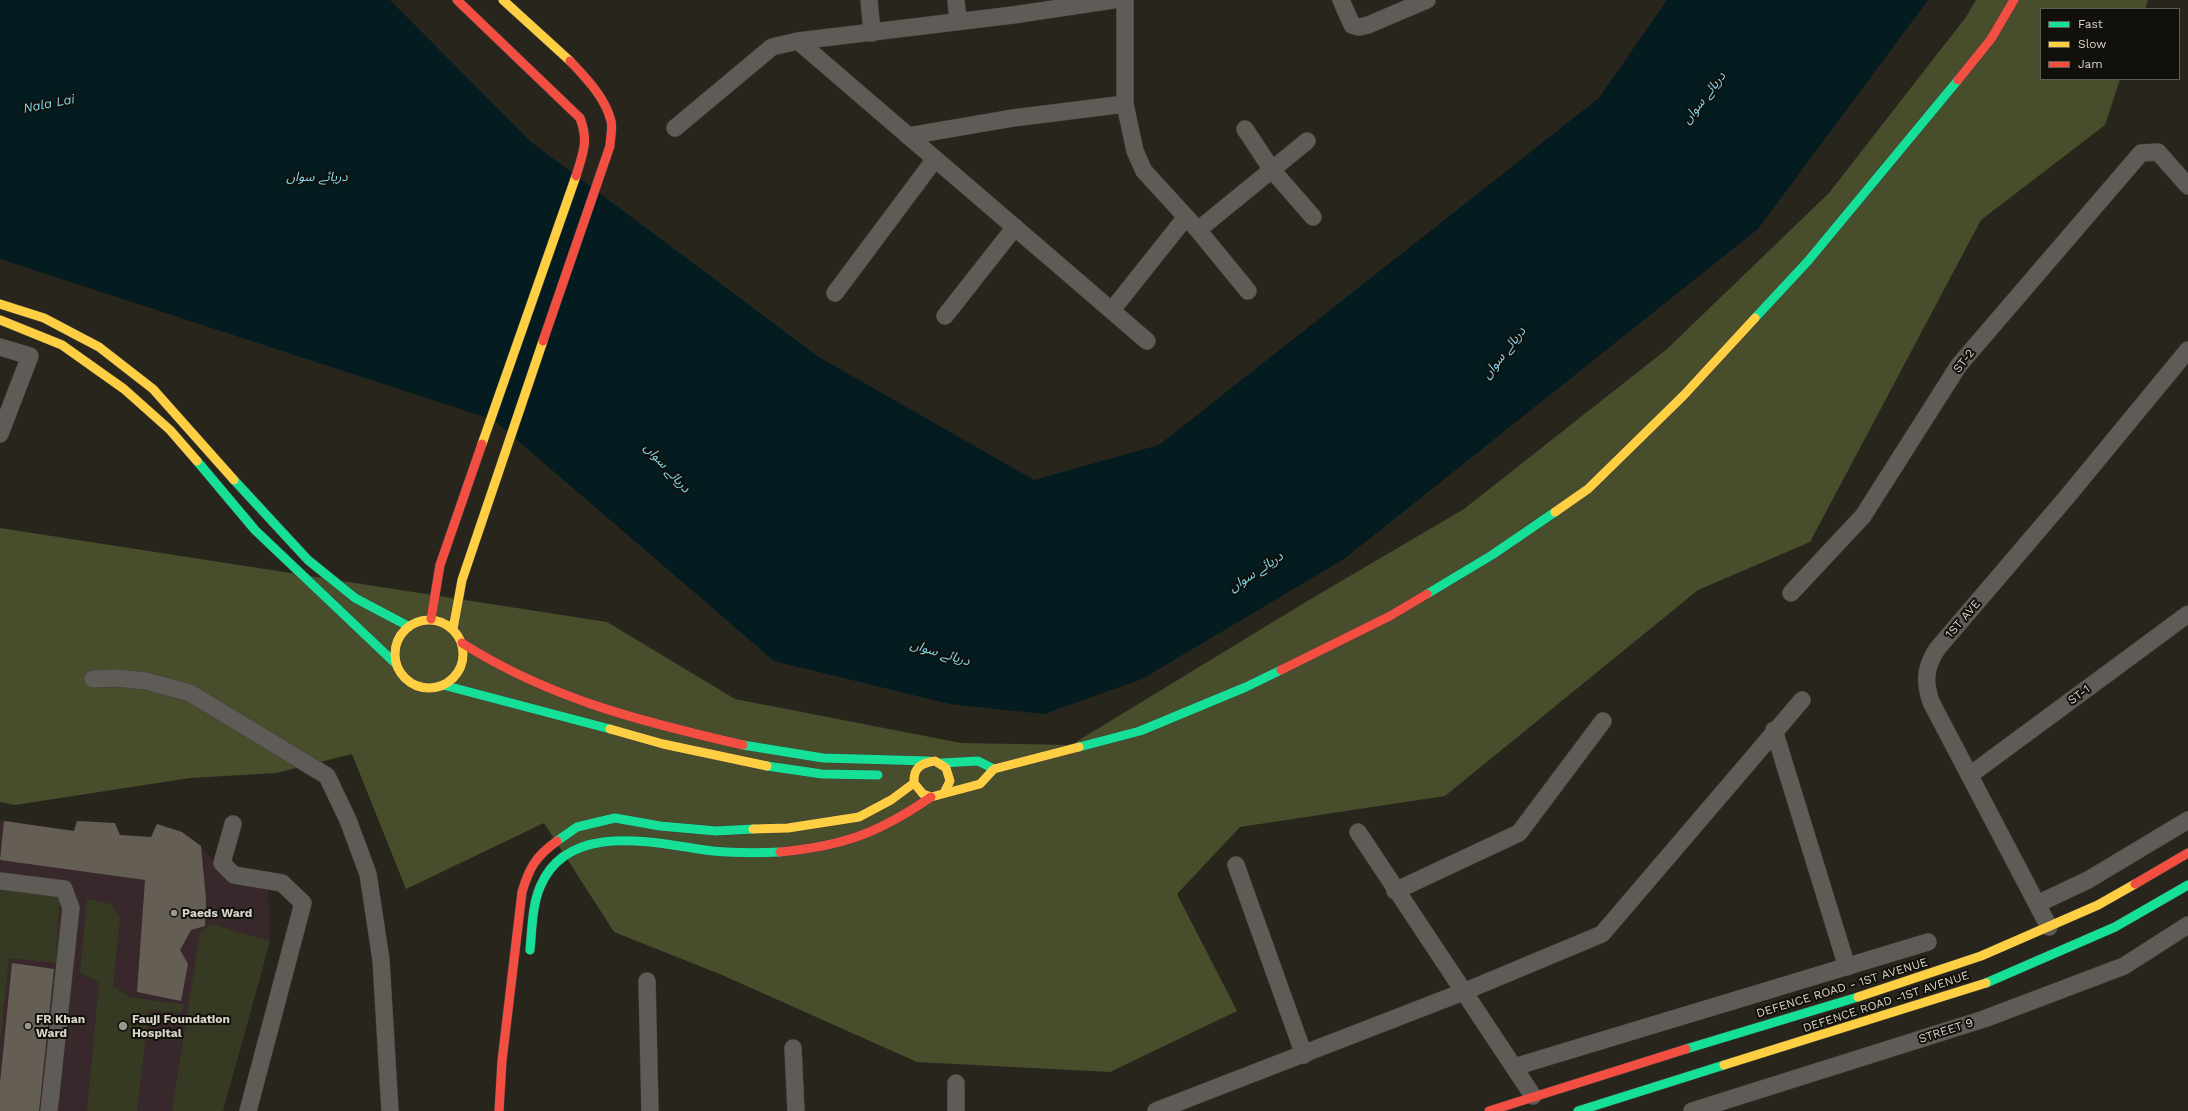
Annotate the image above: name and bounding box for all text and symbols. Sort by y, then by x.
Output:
legend [2040,8,2180,80]
text: Fast [2078,17,2103,31]
text: Slow [2078,37,2106,51]
text: Jam [2078,57,2103,71]
water label: دریائے سواں [1679,69,1729,127]
water label: Nala Lai [22,91,76,117]
water label: دریائے سواں [286,169,348,185]
water label: دریائے سواں [1479,324,1529,382]
street label: ST-2 [1950,346,1978,376]
water label: دریائے سواں [641,440,693,496]
water label: دریائے سواں [1226,549,1286,595]
street label: 1ST AVE [1942,597,1984,641]
water label: دریائے سواں [908,637,972,669]
street label: ST-1 [2065,682,2093,708]
place label: Paeds Ward [182,906,252,920]
marker: Paeds Ward [169,908,179,918]
street label: DEFENCE ROAD - 1ST AVENUE [1755,955,1929,1021]
street label: DEFENCE ROAD -1ST AVENUE [1801,968,1971,1036]
place label: FR Khan Ward [36,1012,85,1040]
place label: Fauji Foundation Hospital [132,1012,230,1040]
street label: STREET 9 [1917,1015,1975,1047]
marker: Fauji Foundation Hospital [117,1020,129,1032]
marker: FR Khan Ward [23,1021,33,1031]

